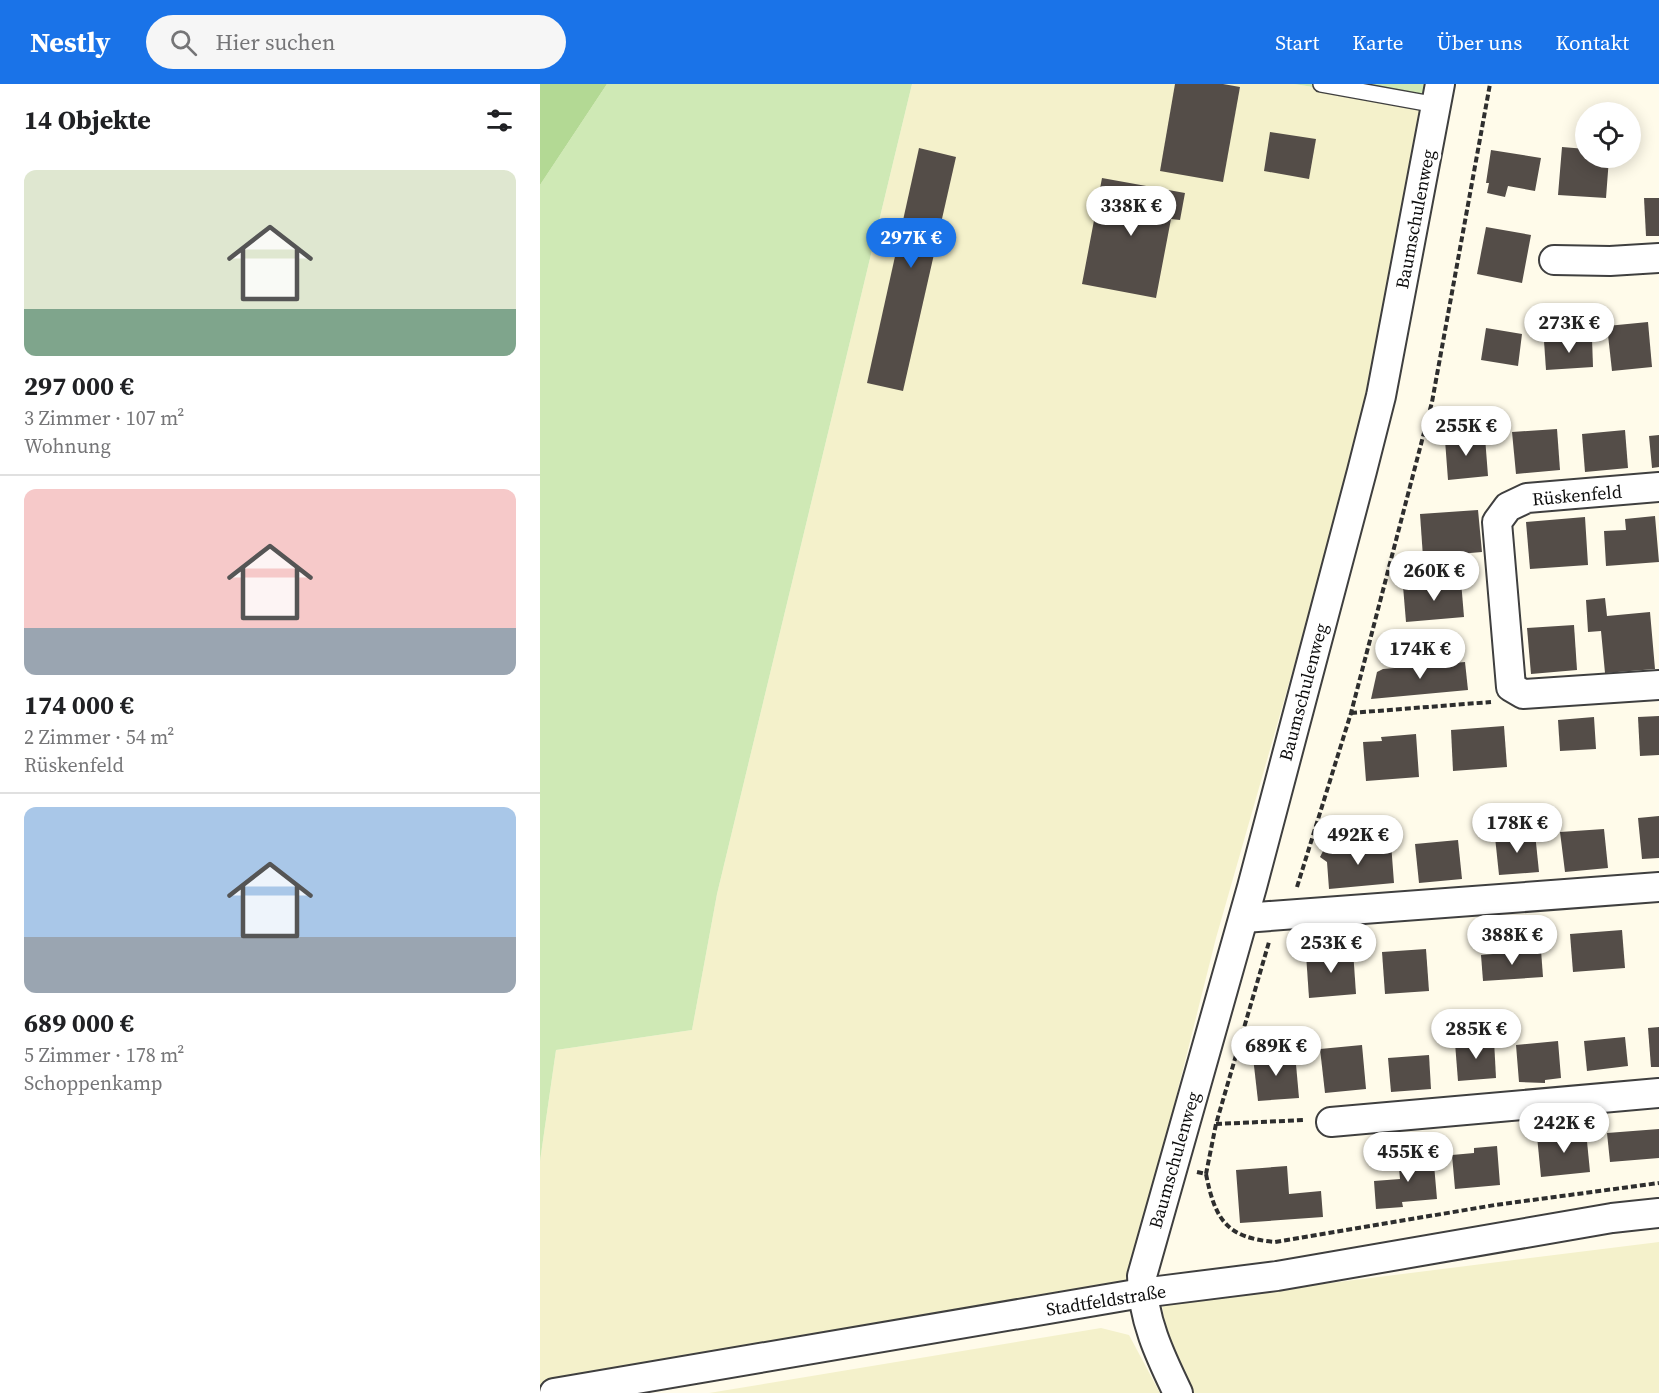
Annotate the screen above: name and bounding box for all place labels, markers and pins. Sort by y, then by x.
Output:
pin: 338K € [1082,186,1180,237]
pin: 297K € [862,218,960,269]
pin: 273K € [1520,303,1618,354]
pin: 255K € [1417,406,1515,457]
pin: 260K € [1385,551,1483,602]
pin: 174K € [1371,629,1469,680]
pin: 178K € [1468,803,1566,854]
pin: 492K € [1309,815,1407,866]
pin: 388K € [1463,915,1561,966]
pin: 253K € [1282,923,1380,974]
pin: 285K € [1427,1009,1525,1060]
pin: 689K € [1227,1026,1325,1077]
pin: 242K € [1515,1103,1613,1154]
pin: 455K € [1359,1132,1457,1183]

